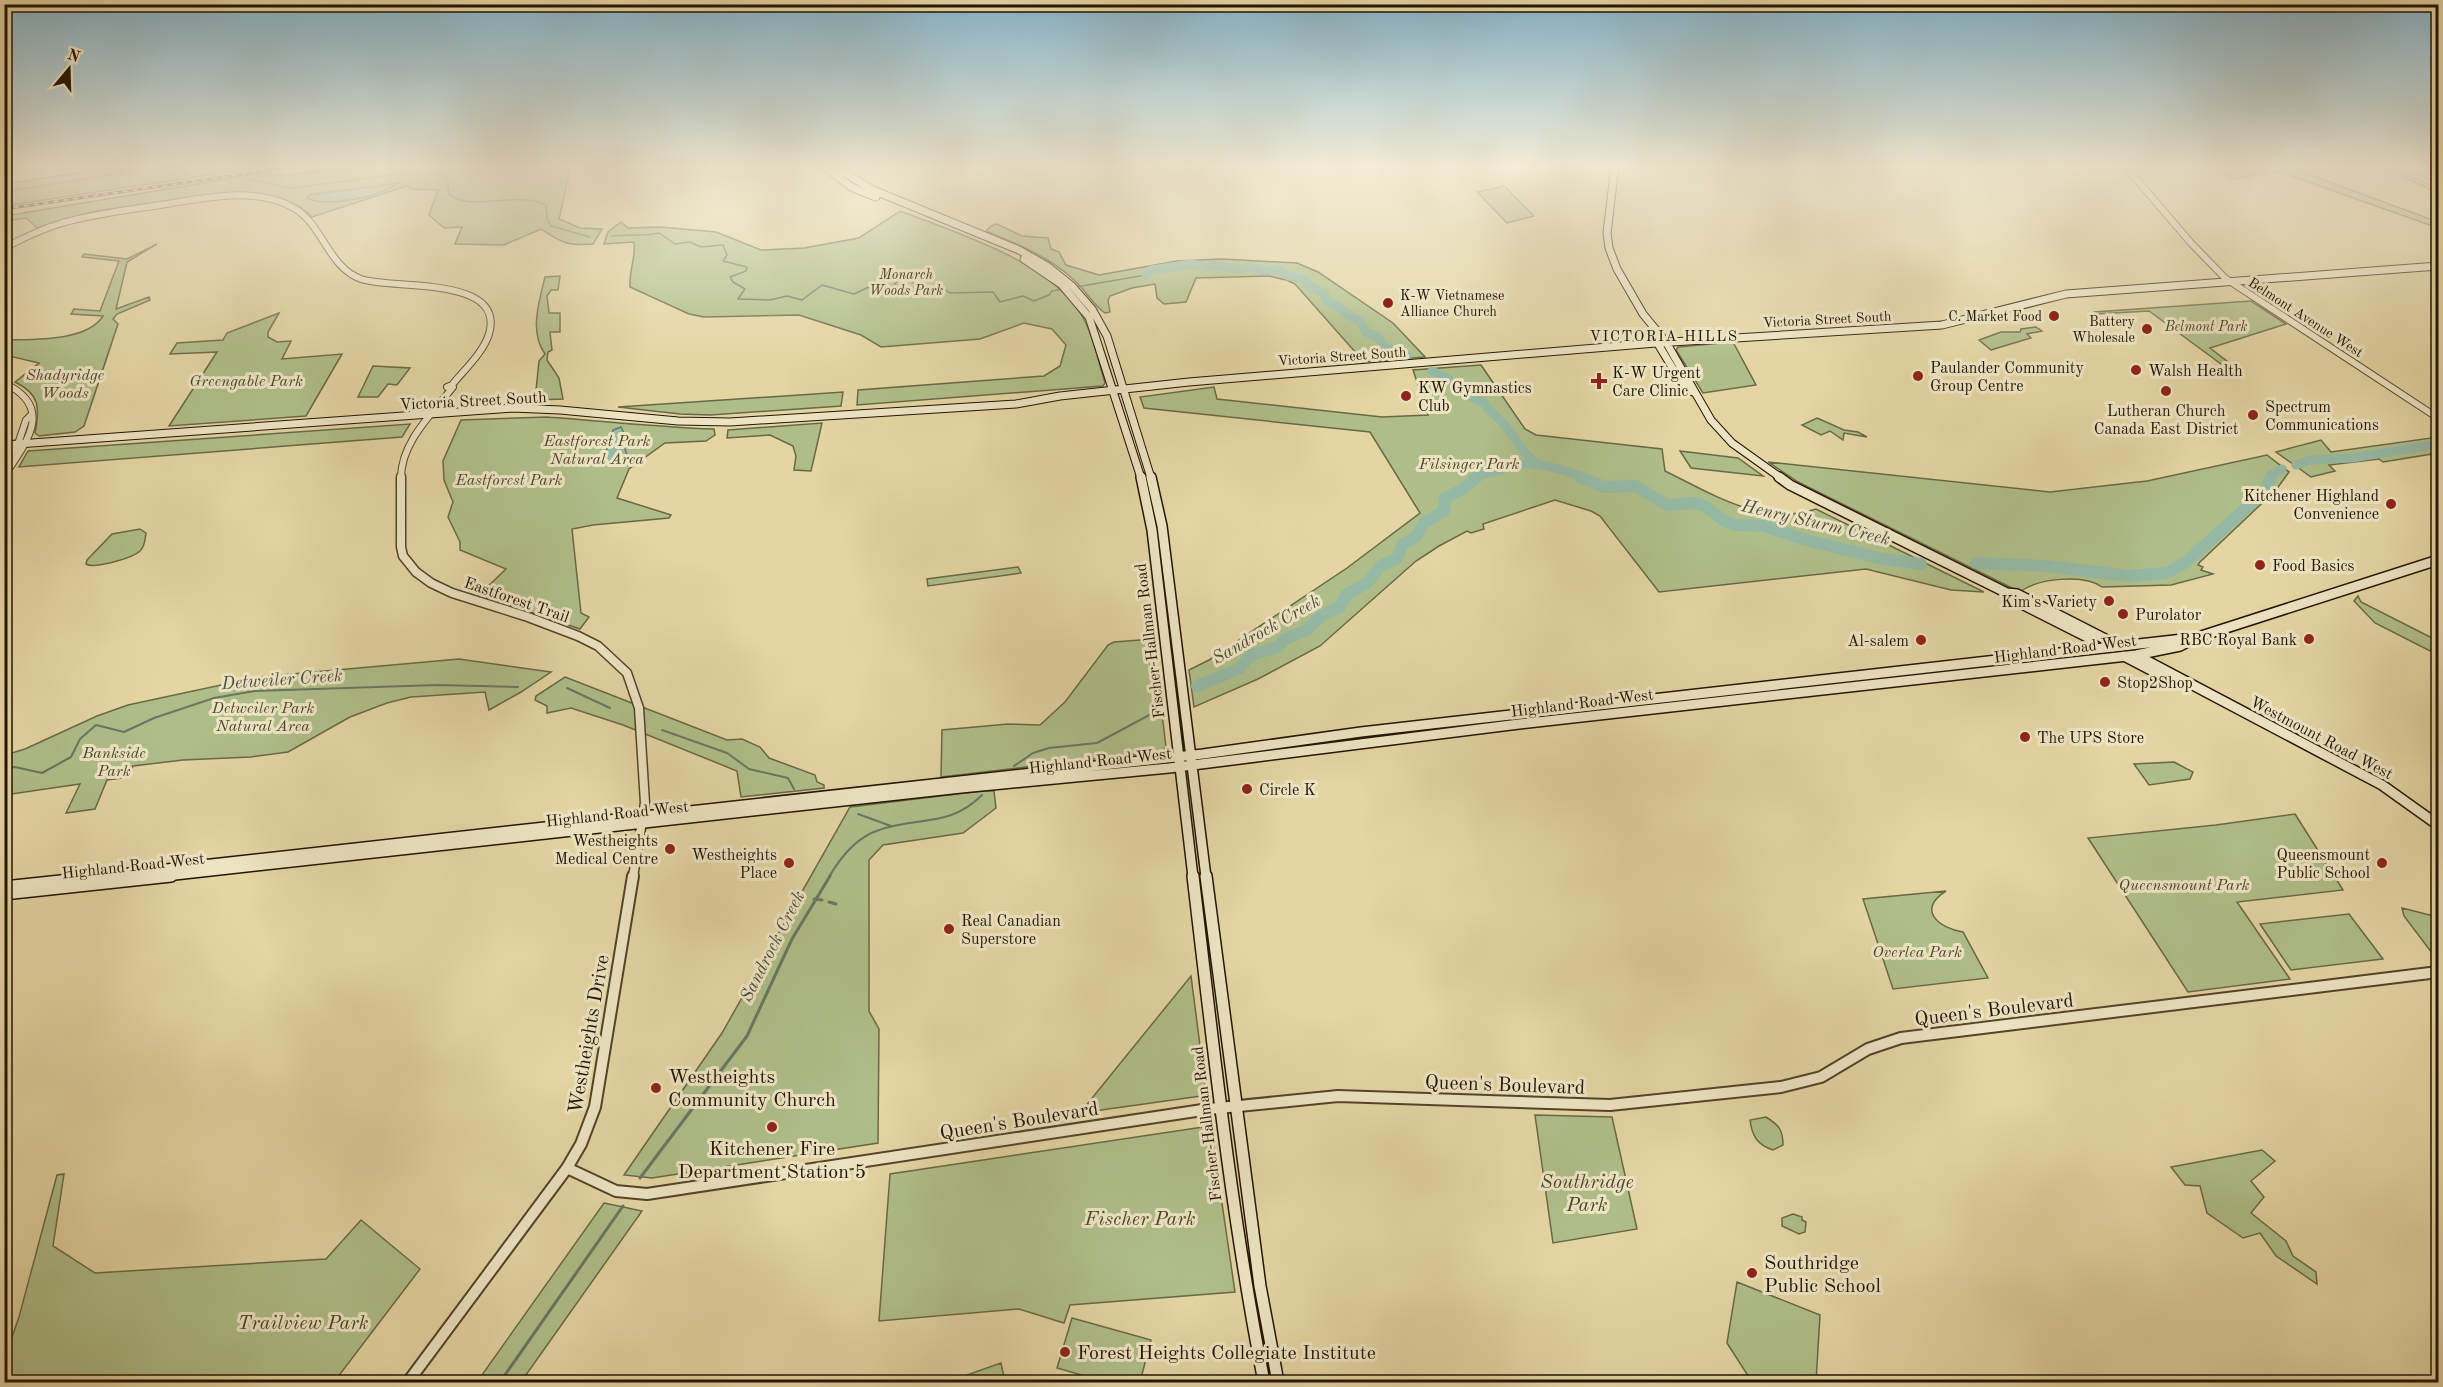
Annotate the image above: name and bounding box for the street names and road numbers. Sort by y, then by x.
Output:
street label: Belmont Avenue West [2246,276,2365,360]
street label: Victoria Street South [1762,310,1892,330]
street label: Victoria Street South [1277,345,1407,368]
street label: Victoria Street South [399,390,547,414]
street label: Fischer-Hallman Road [1134,562,1168,719]
street label: Eastforest Trail [462,575,571,626]
street label: Highland Road West [1993,633,2138,667]
street label: Highland Road West [1510,687,1655,721]
street label: Westmount Road West [2247,694,2395,783]
street label: Highland Road West [1028,746,1173,777]
street label: Highland Road West [545,799,690,830]
street label: Highland Road West [61,851,206,882]
street label: Westheights Drive [566,953,614,1115]
street label: Queen's Boulevard [1913,991,2075,1031]
street label: Fischer-Hallman Road [1191,1045,1225,1202]
street label: Queen's Boulevard [1424,1073,1585,1099]
street label: Queen's Boulevard [939,1100,1100,1144]

